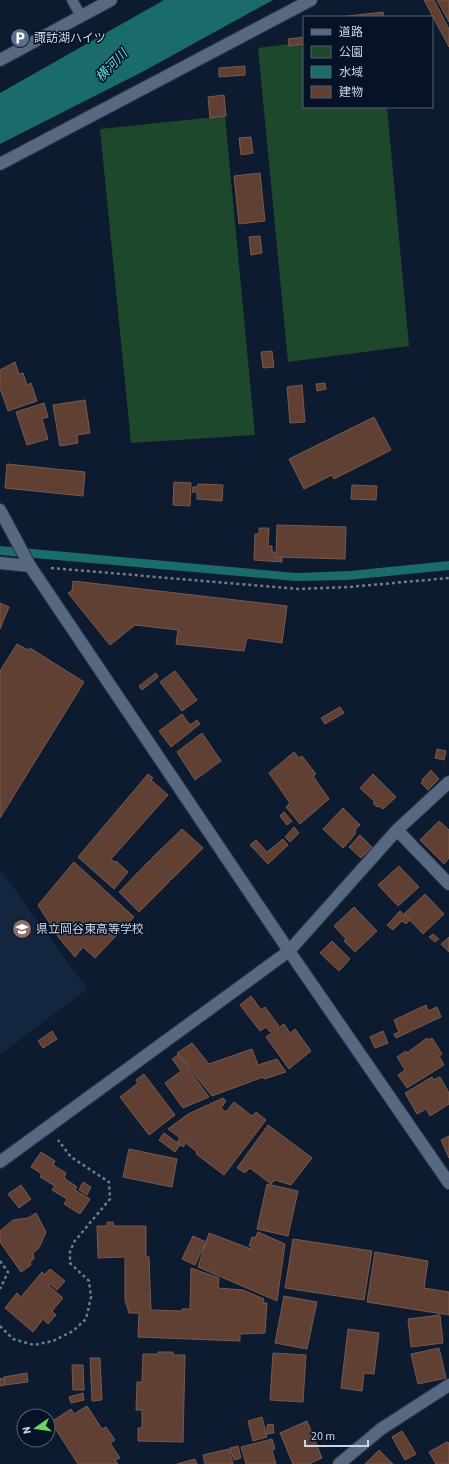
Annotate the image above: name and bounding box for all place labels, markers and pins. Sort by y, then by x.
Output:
parking icon: 諏訪湖ハイツ [9,27,31,49]
place label: 諏訪湖ハイツ [34,30,106,47]
school or university icon: 県立岡谷東高等学校 [11,918,33,940]
place label: 県立岡谷東高等学校 [36,921,144,938]

